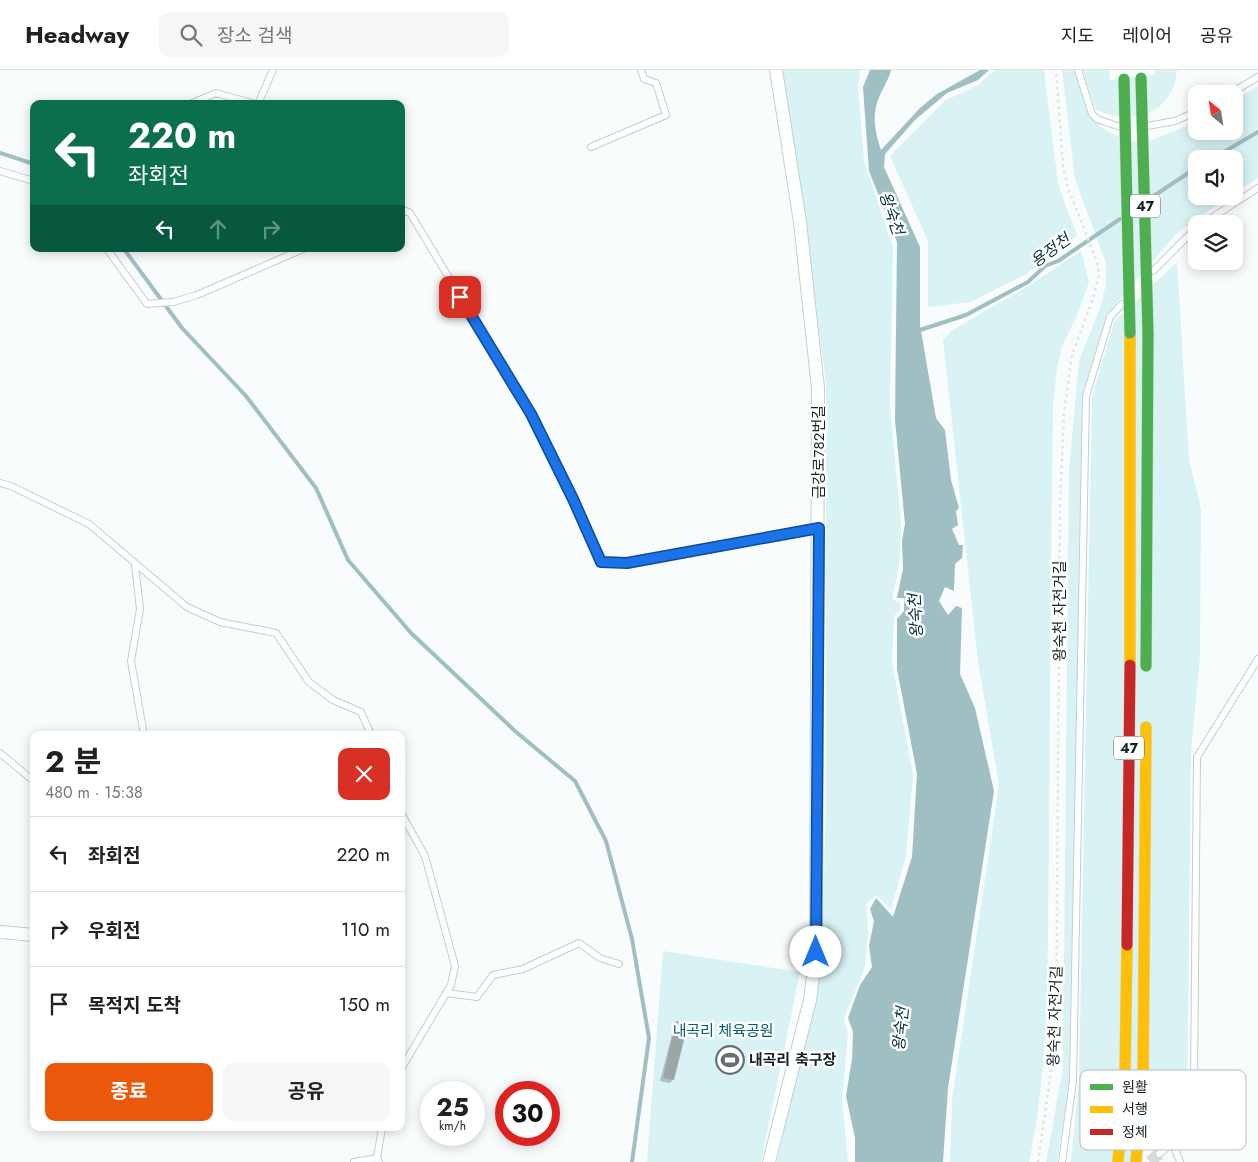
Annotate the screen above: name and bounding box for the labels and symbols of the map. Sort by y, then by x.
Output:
north arrow [1188,85,1242,140]
water label: 왕숙천 [873,189,910,240]
road number: 47 [1130,194,1160,218]
water label: 용정천 [1026,227,1077,273]
pin [439,276,481,318]
street label: 금강로782번길 [808,405,830,499]
street label: 왕숙천 자전거길 [1049,560,1071,662]
water label: 왕숙천 [903,591,928,639]
road number: 47 [1114,736,1144,760]
position arrow [789,925,841,977]
street label: 왕숙천 자전거길 [1042,965,1068,1067]
water label: 왕숙천 [887,1004,914,1052]
park label: 내곡리 체육공원 [672,1020,774,1042]
sports icon: 내곡리 축구장 [715,1045,745,1075]
place label: 내곡리 축구장 [749,1049,837,1071]
legend [1080,1070,1246,1150]
text: 원활 [1122,1077,1148,1097]
speed limit sign: 30 [495,1081,560,1146]
text: 서행 [1122,1099,1148,1119]
text: 정체 [1122,1122,1148,1142]

